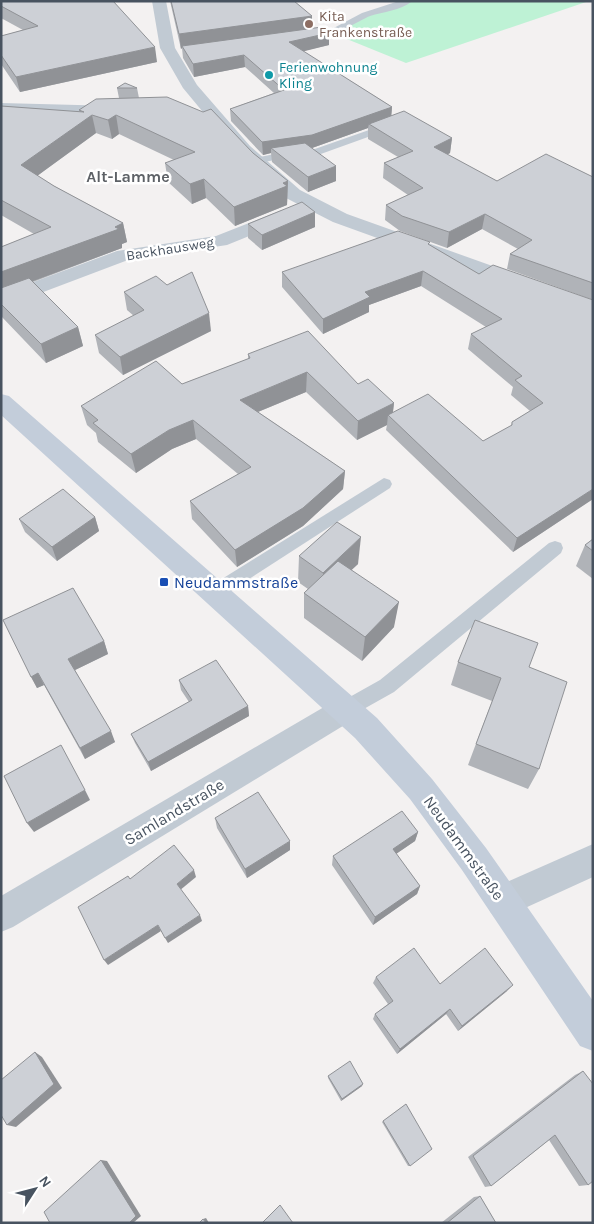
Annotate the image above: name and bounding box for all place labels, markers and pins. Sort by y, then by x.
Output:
place label: Kita Frankenstraße [319,8,412,41]
marker: Kita Frankenstraße [303,18,315,30]
place label: Ferienwohnung Kling [279,59,378,92]
marker: Ferienwohnung Kling [263,69,275,81]
place label: Neudammstraße [174,573,298,592]
marker: Neudammstraße [158,576,170,588]

